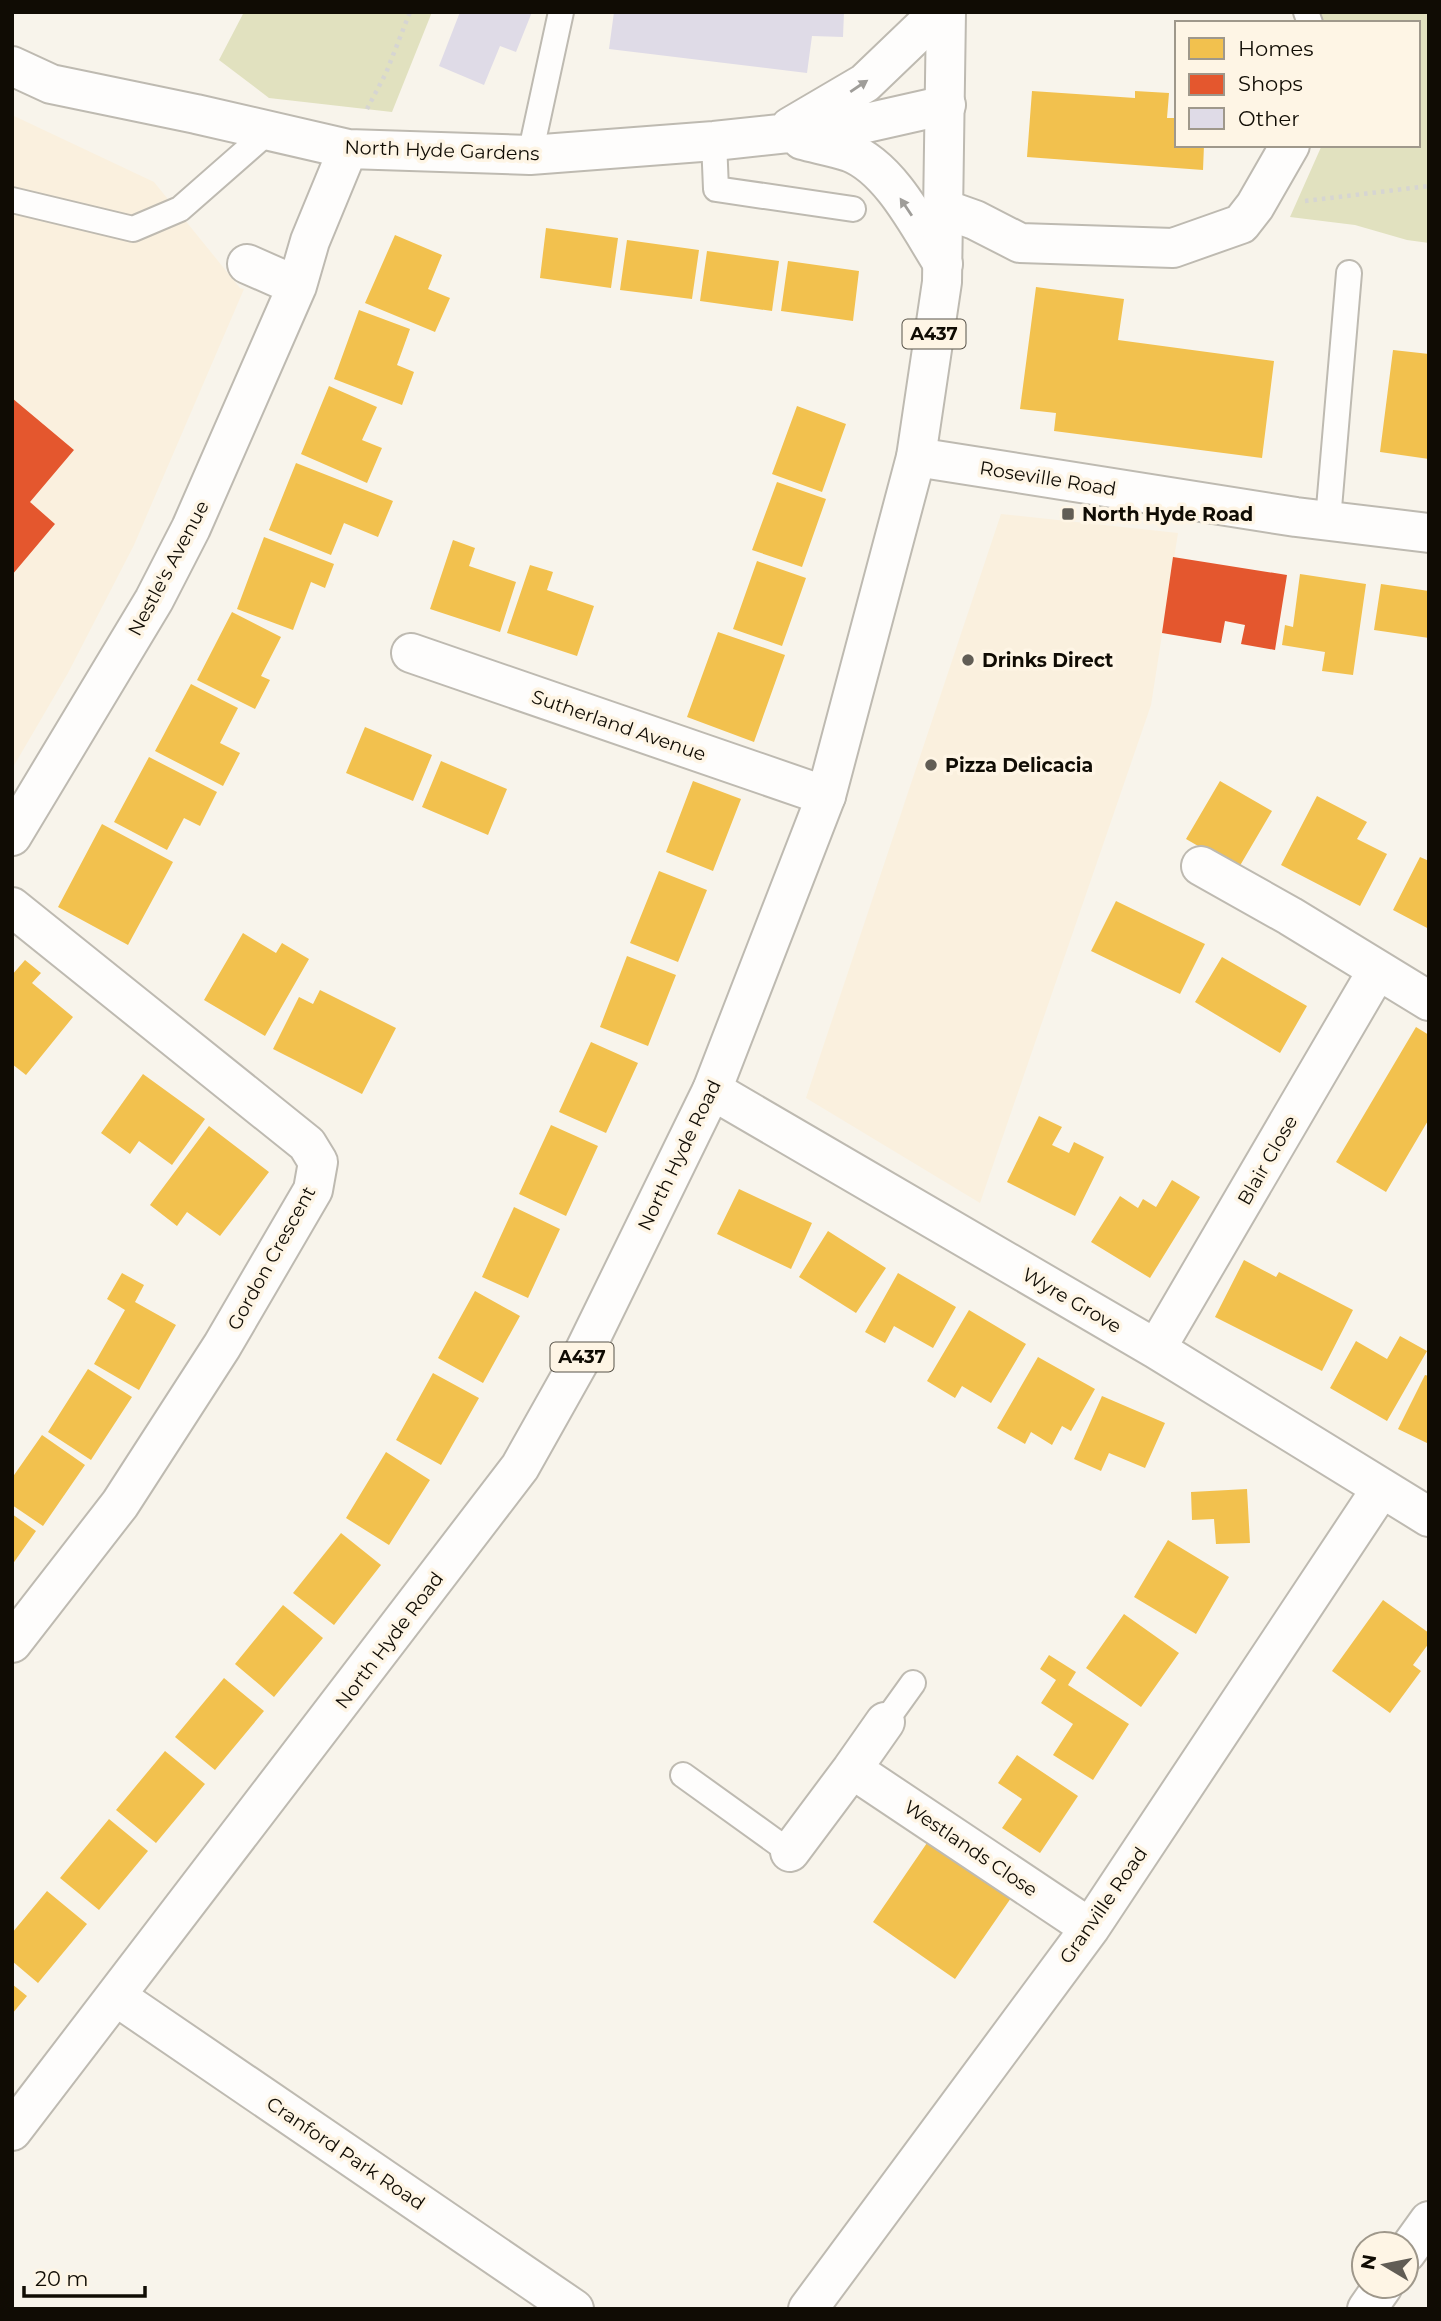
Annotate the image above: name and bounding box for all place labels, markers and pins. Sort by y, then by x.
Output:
place label: North Hyde Road [1082,503,1253,526]
marker: North Hyde Road [1060,506,1076,522]
place label: Drinks Direct [982,649,1113,672]
marker: Drinks Direct [960,652,976,668]
place label: Pizza Delicacia [945,754,1093,777]
marker: Pizza Delicacia [923,757,939,773]

